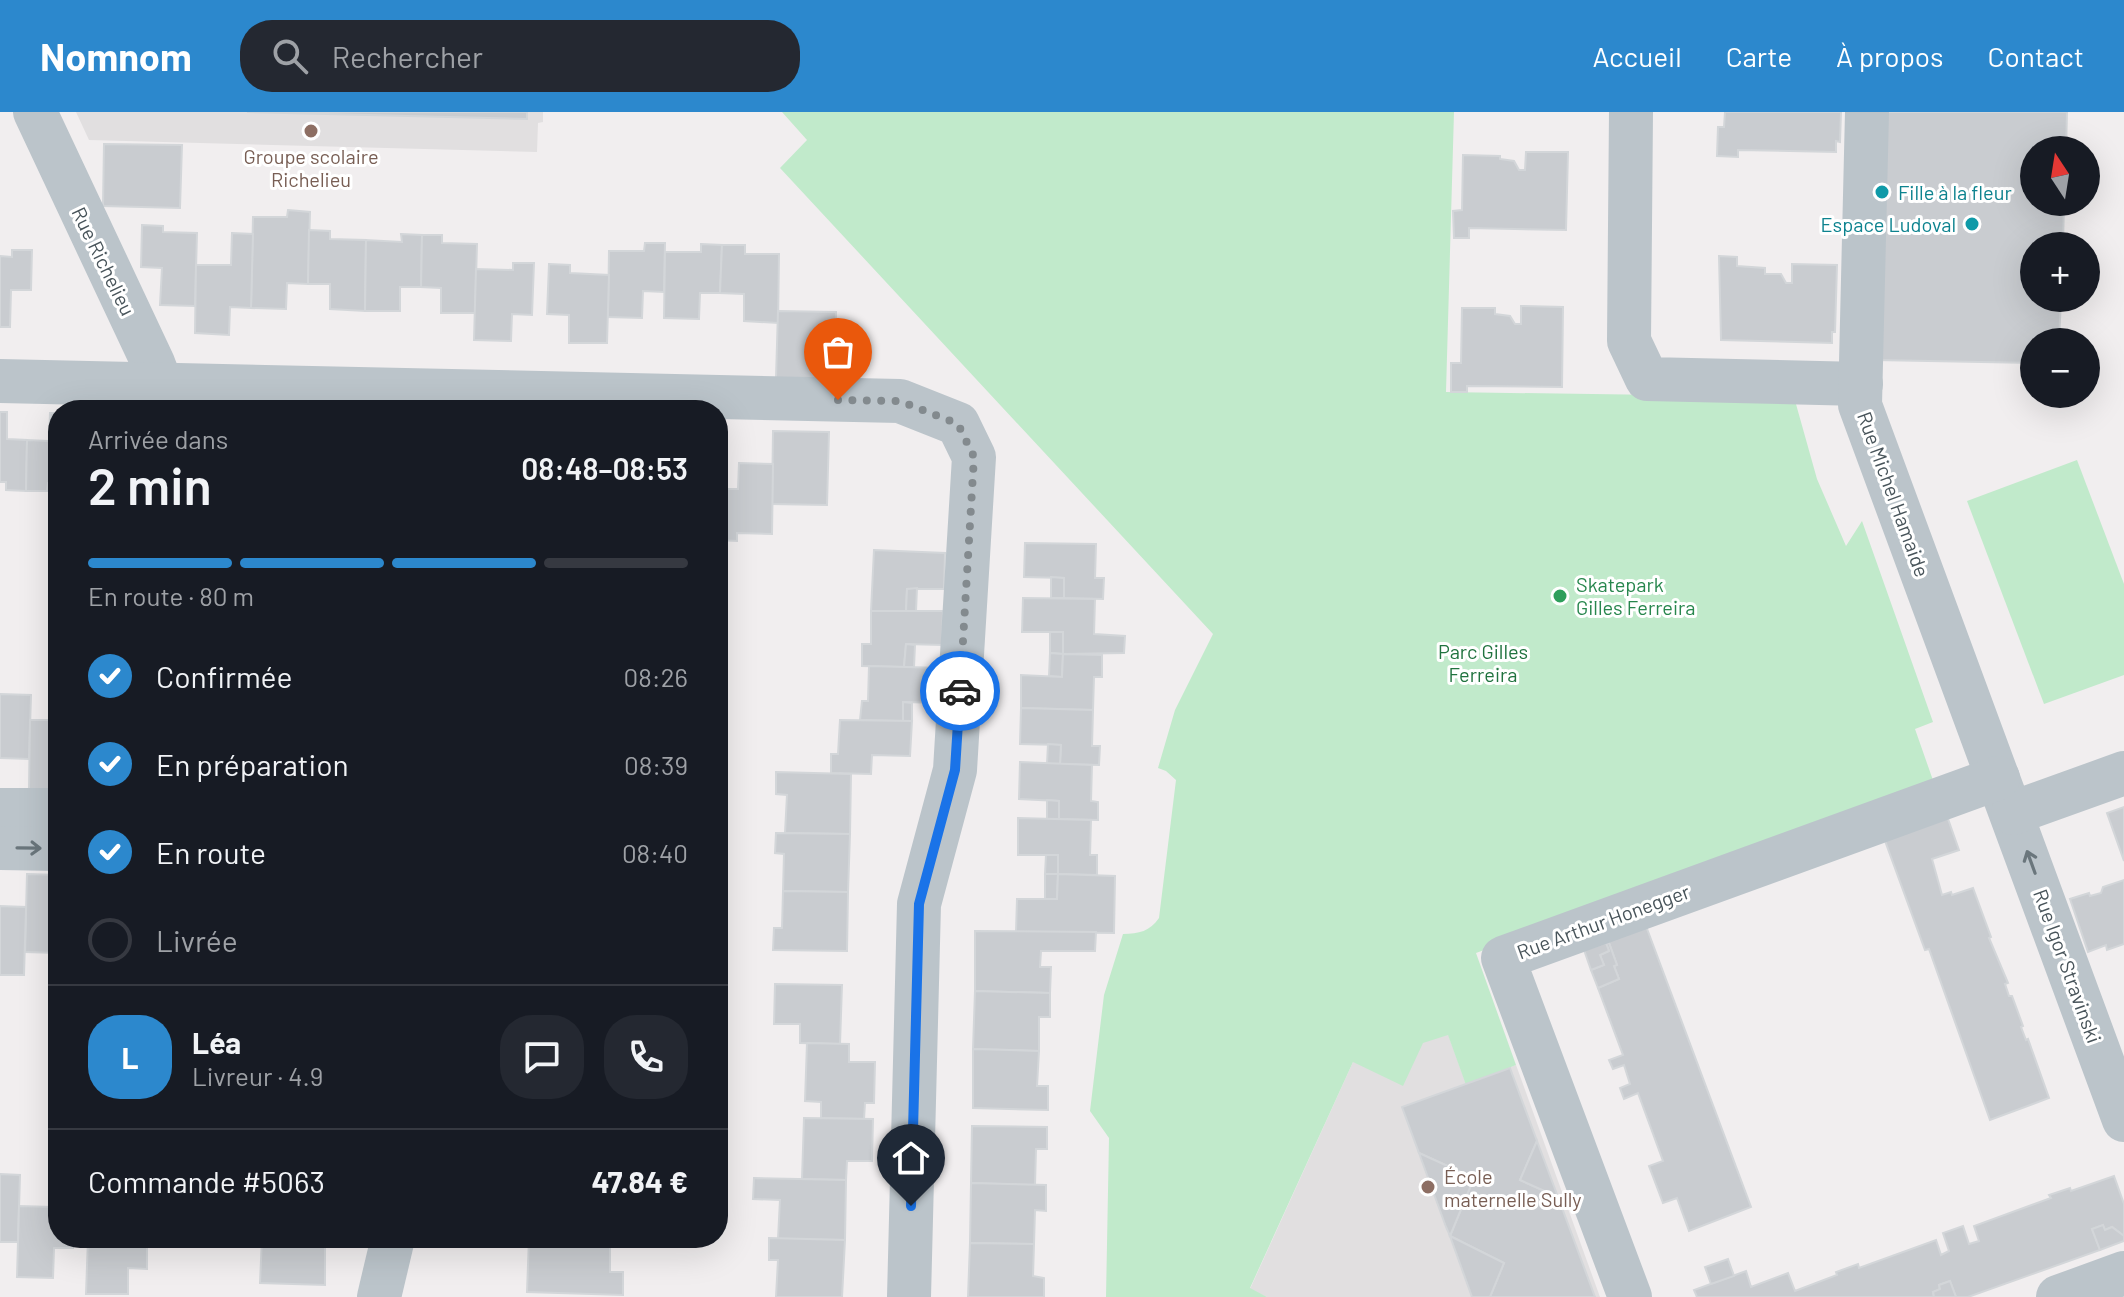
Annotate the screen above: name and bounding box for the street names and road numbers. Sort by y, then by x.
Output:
street label: Rue Richelieu [67,203,141,319]
street label: Rue Michel Hamaide [1853,408,1935,580]
street label: Rue Arthur Honegger [1513,879,1693,963]
street label: Rue Igor Stravinski [2029,886,2107,1046]

